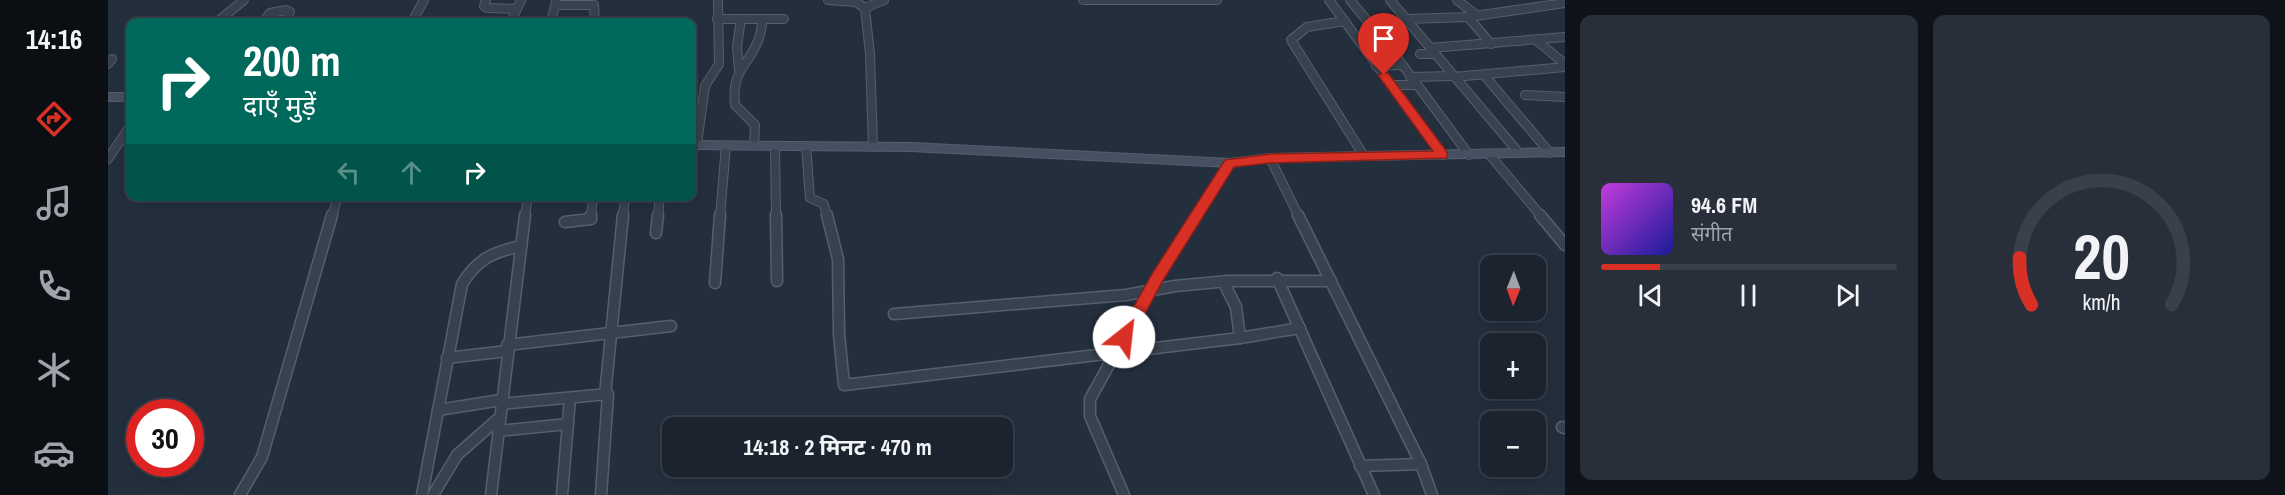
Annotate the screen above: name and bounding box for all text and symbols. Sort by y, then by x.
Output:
pin [1358,13,1409,75]
text: 14:16 [26,21,82,57]
icon: arrive [1367,22,1400,55]
text: 200 m [243,33,341,89]
icon: right [144,42,222,120]
text: दाएँ मुड़ें [243,87,316,123]
icon: directions [33,98,75,140]
icon: left [332,156,365,189]
icon: ahead [395,156,428,189]
icon: right [458,156,491,189]
icon: music [33,182,75,224]
text: 94.6 FM [1691,190,1757,220]
text: 20 [2073,214,2130,298]
text: संगीत [1691,220,1732,247]
north arrow [1480,255,1546,321]
map controls [1480,255,1546,477]
icon: phone [33,265,75,307]
icon: previous [1634,279,1667,312]
icon: pause [1732,279,1765,312]
icon: next [1831,279,1864,312]
text: km/h [2082,288,2120,317]
position arrow [1092,305,1156,369]
button: + [1480,333,1546,399]
icon: climate [33,349,75,391]
speed limit sign: 30 [126,399,204,477]
button: − [1480,411,1546,477]
icon: car [33,432,75,474]
text: 14:18 · 2 मिनट · 470 m [743,432,932,462]

